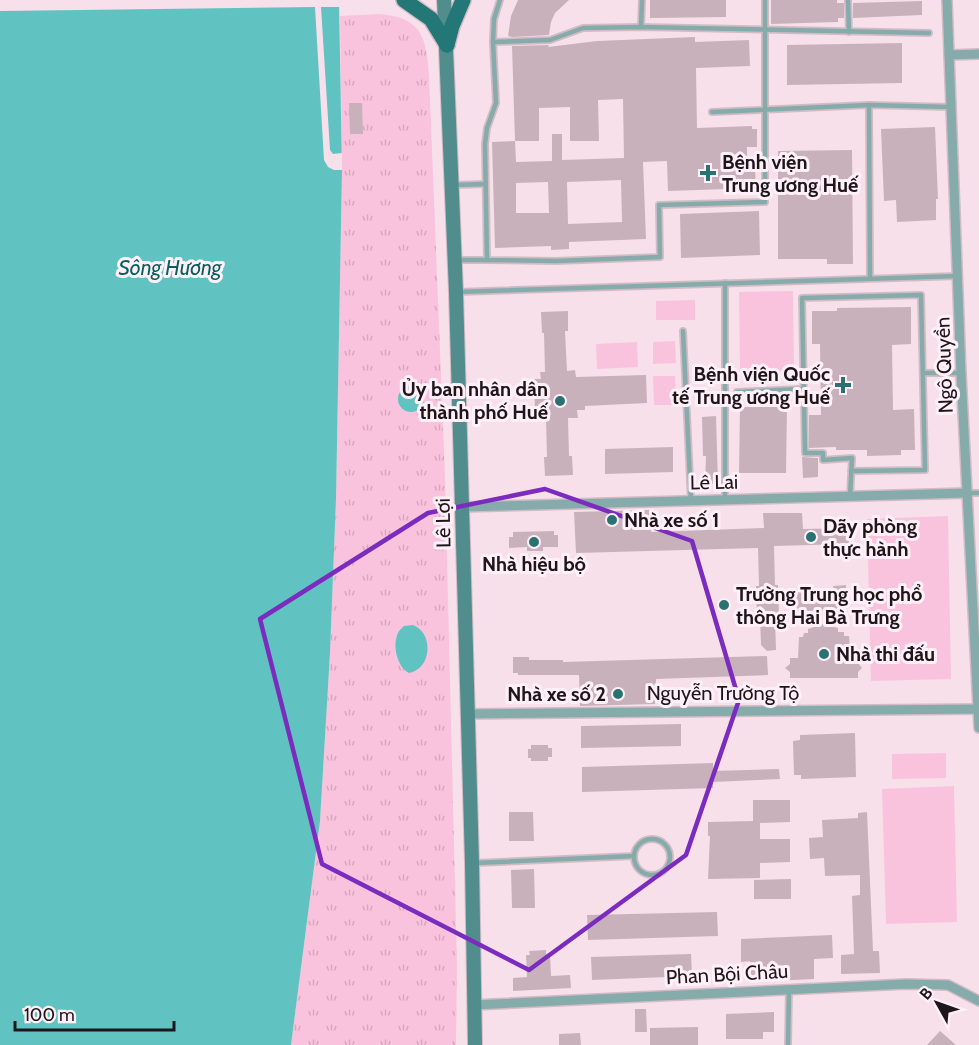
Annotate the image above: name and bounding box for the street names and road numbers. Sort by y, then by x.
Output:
street label: Ngô Quyền [930,316,958,414]
street label: Lê Lai [690,470,738,494]
street label: Lê Lợi [431,498,455,548]
street label: Nguyễn Trường Tộ [647,681,799,705]
street label: Phan Bội Châu [665,959,789,989]

